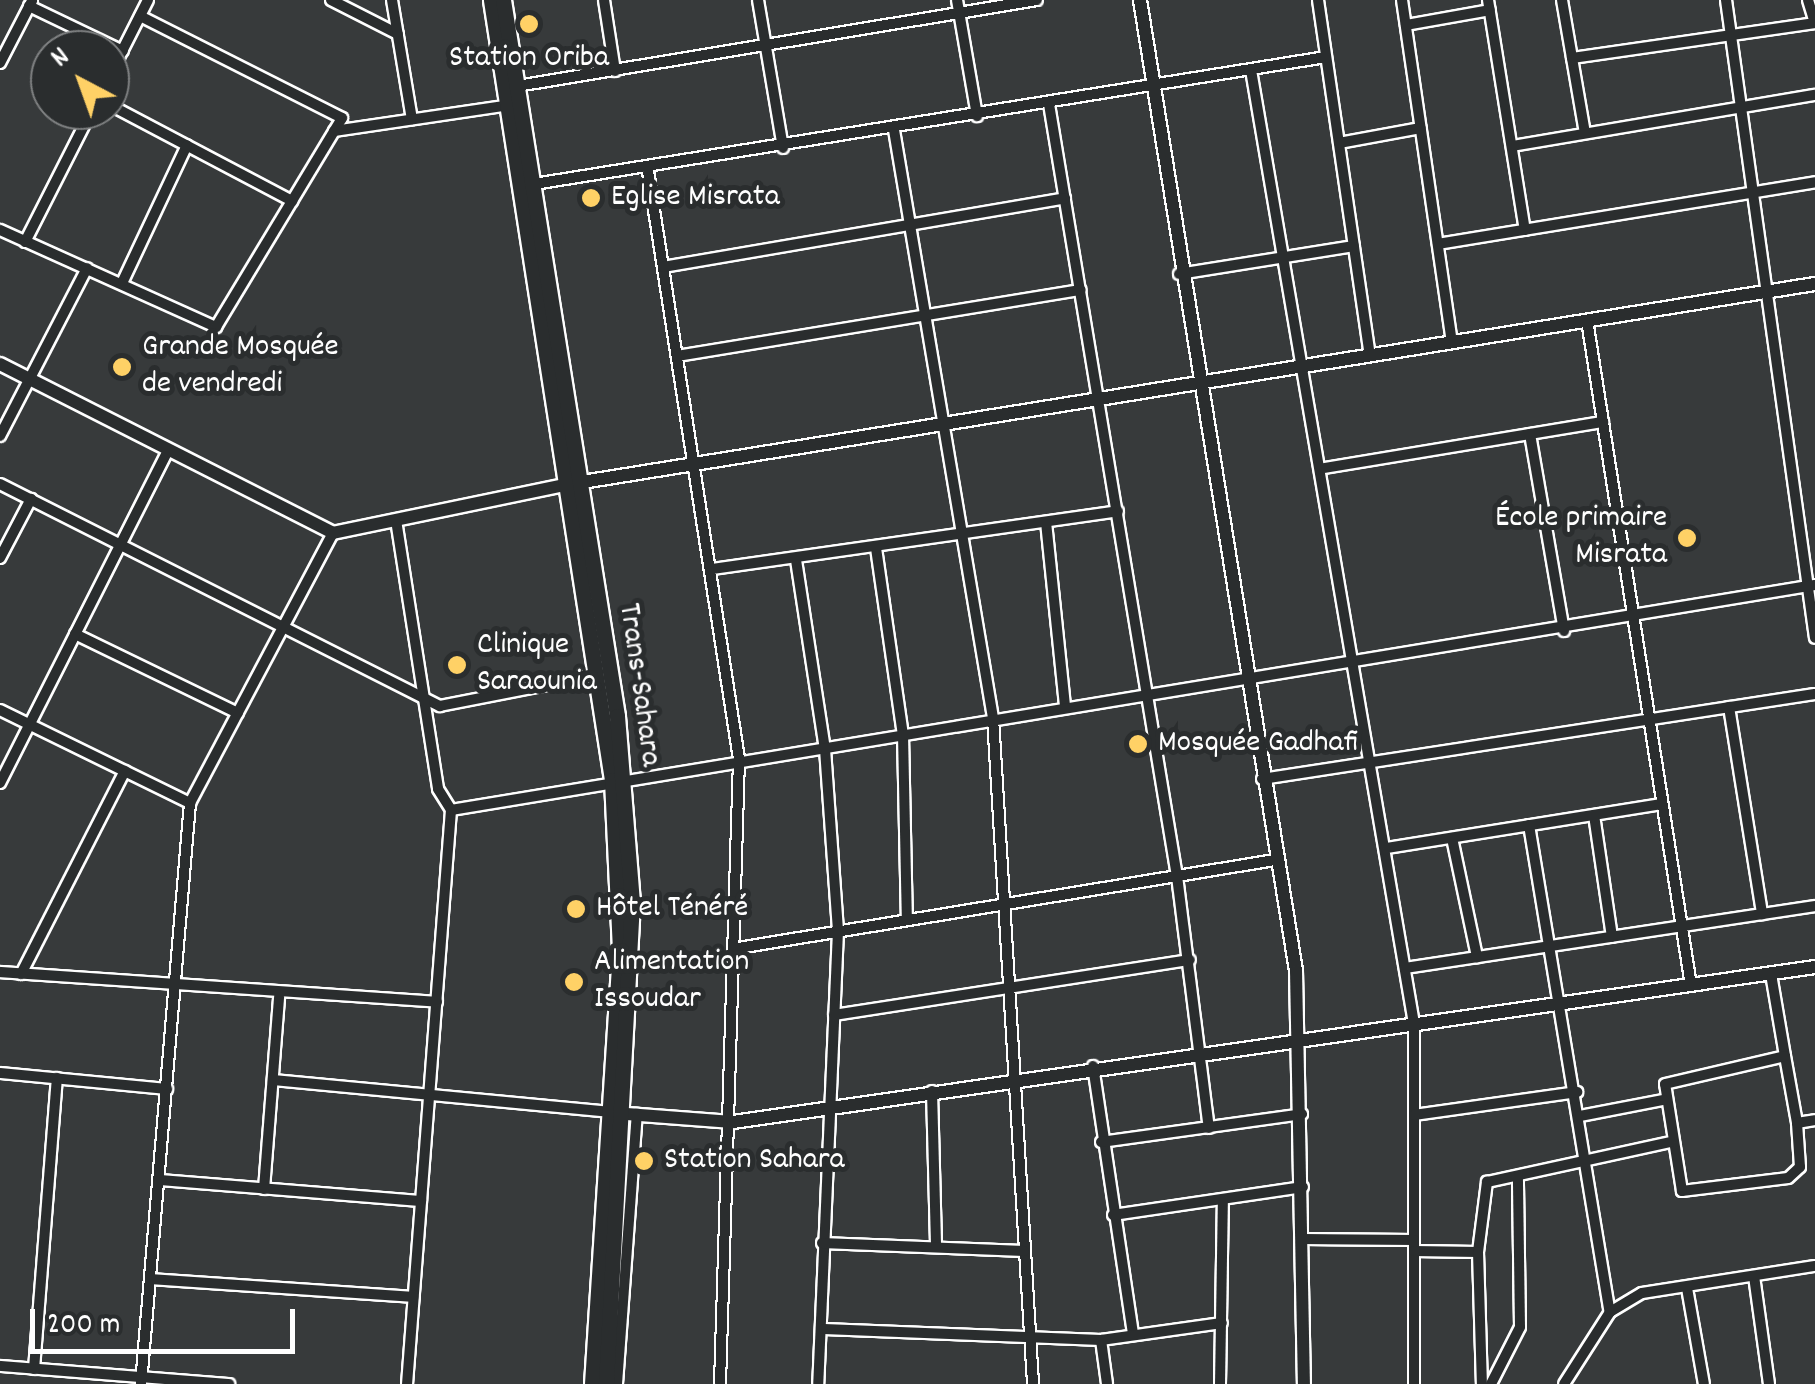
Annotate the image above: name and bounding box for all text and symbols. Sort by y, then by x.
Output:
marker: Station Oriba [518,13,540,35]
north arrow [30,30,130,130]
text: N [43,39,80,79]
place label: Station Oriba [449,40,609,78]
place label: Eglise Misrata [611,179,780,217]
marker: Eglise Misrata [580,187,602,209]
place label: Grande Mosquée de vendredi [142,330,339,405]
marker: Grande Mosquée de vendredi [111,356,133,378]
place label: École primaire Misrata [1495,501,1667,576]
marker: École primaire Misrata [1676,527,1698,549]
street label: Trans-Sahara [608,601,668,769]
place label: Clinique Saraounia [477,628,597,703]
marker: Clinique Saraounia [446,654,468,676]
place label: Mosquée Gadhafi [1158,725,1358,763]
marker: Mosquée Gadhafi [1127,733,1149,755]
place label: Hôtel Ténéré [596,890,748,928]
marker: Hôtel Ténéré [565,898,587,920]
place label: Alimentation Issoudar [594,945,749,1020]
marker: Alimentation Issoudar [563,971,585,993]
place label: Station Sahara [664,1142,845,1180]
marker: Station Sahara [633,1150,655,1172]
scale bar [35,1289,300,1351]
text: 200 m [47,1305,120,1348]

